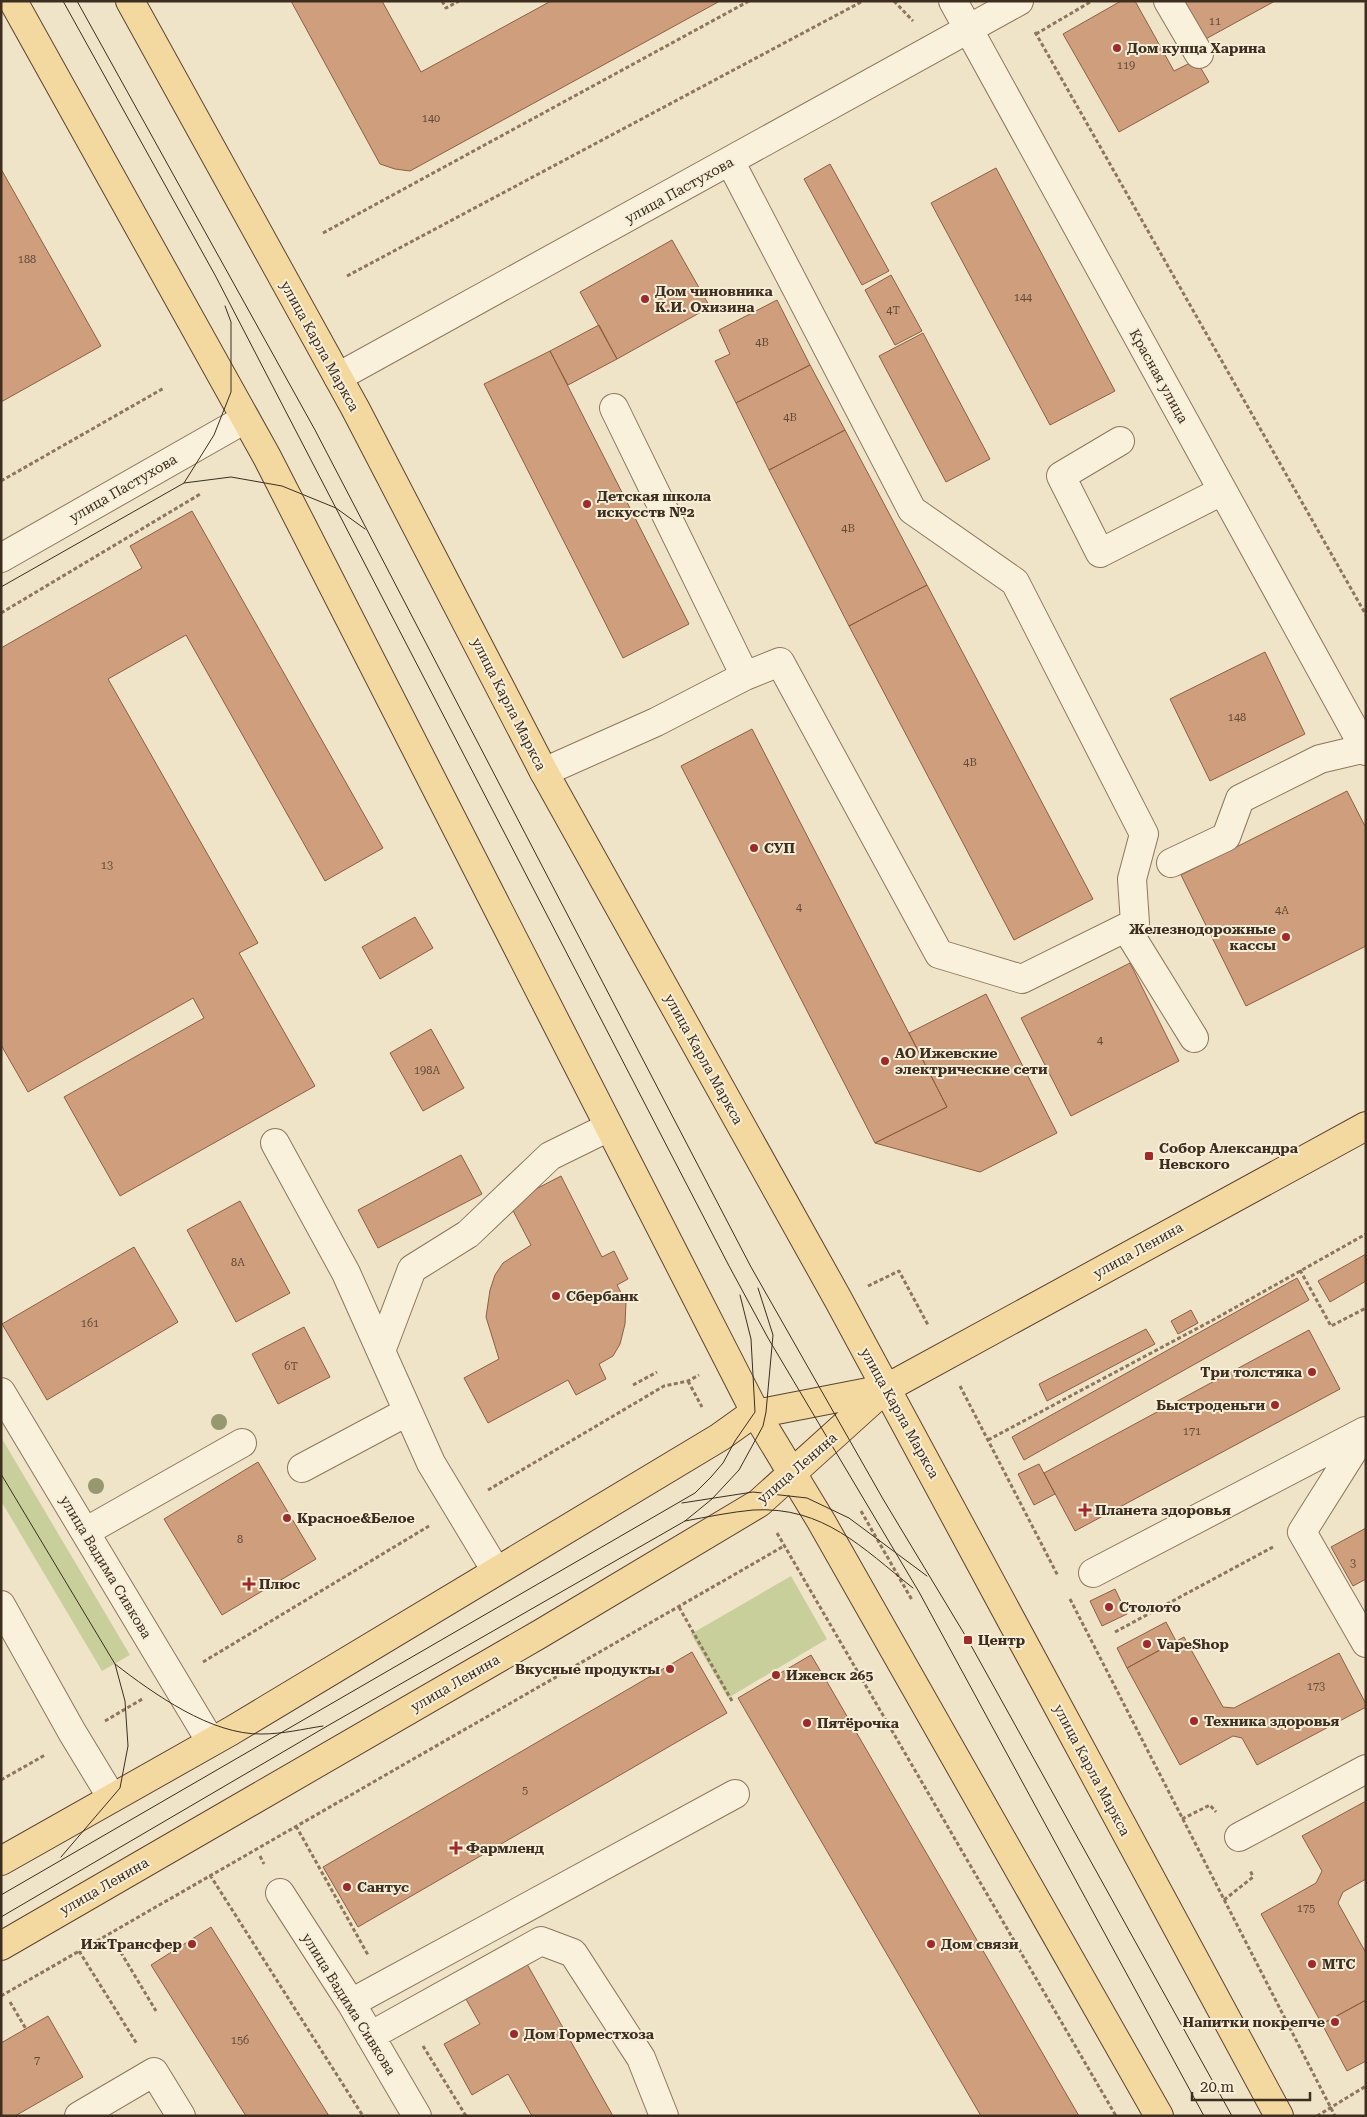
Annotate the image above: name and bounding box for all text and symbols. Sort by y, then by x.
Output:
house number: 11 [1209,15,1221,28]
place label: Дом купца Харина [1127,40,1267,56]
marker: Дом купца Харина [1111,42,1123,54]
house number: 119 [1117,59,1135,72]
house number: 140 [422,112,440,125]
street label: улица Пастухова [622,153,736,226]
house number: 188 [18,253,36,266]
street label: улица Карла Маркса [277,278,363,414]
place label: Дом чиновника К.И. Охизина [655,283,773,315]
house number: 144 [1014,291,1033,304]
marker: Дом чиновника К.И. Охизина [639,293,651,305]
house number: 4Т [886,304,900,317]
street label: Красная улица [1126,326,1192,426]
house number: 4В [755,336,769,349]
house number: 4В [783,411,797,424]
street label: улица Пастухова [66,451,180,525]
place label: Детская школа искусств №2 [597,488,712,520]
marker: Детская школа искусств №2 [581,498,593,510]
house number: 4В [841,522,855,535]
street label: улица Карла Маркса [469,635,550,773]
house number: 148 [1228,711,1246,724]
house number: 4В [963,756,977,769]
place label: СУП [764,840,796,856]
marker: СУП [748,842,760,854]
house number: 13 [101,859,113,872]
house number: 4 [796,901,803,914]
house number: 4А [1275,904,1289,917]
place label: Железнодорожные кассы [1129,921,1276,953]
marker: Железнодорожные кассы [1280,931,1292,943]
street label: улица Карла Маркса [661,991,747,1127]
house number: 4 [1097,1034,1104,1047]
place label: АО Ижевские электрические сети [895,1045,1048,1077]
marker: АО Ижевские электрические сети [879,1055,891,1067]
house number: 198А [414,1064,440,1077]
place label: Собор Александра Невского [1159,1140,1299,1172]
marker: Собор Александра Невского [1143,1150,1155,1162]
street label: улица Ленина [1090,1219,1186,1281]
house number: 8А [231,1256,245,1269]
place label: Сбербанк [566,1288,639,1304]
marker: Сбербанк [550,1290,562,1302]
house number: 161 [81,1317,99,1330]
street label: улица Карла Маркса [857,1345,943,1481]
house number: 6Т [284,1360,298,1373]
place label: Три толстяка [1200,1364,1303,1380]
marker: Три толстяка [1306,1366,1318,1378]
place label: Быстроденьги [1156,1397,1265,1413]
marker: Быстроденьги [1269,1399,1281,1411]
house number: 171 [1183,1425,1201,1438]
street label: улица Ленина [754,1429,840,1507]
street label: улица Вадима Сивкова [57,1493,155,1642]
place label: Планета здоровья [1095,1502,1231,1518]
marker: Планета здоровья [1079,1504,1091,1516]
place label: Красное&Белое [297,1510,415,1526]
marker: Красное&Белое [281,1512,293,1524]
house number: 8 [237,1533,243,1546]
house number: 3 [1350,1557,1356,1570]
place label: Плюс [259,1576,300,1592]
marker: Плюс [243,1578,255,1590]
place label: Столото [1119,1599,1181,1615]
marker: Столото [1103,1601,1115,1613]
place label: Центр [978,1632,1025,1648]
marker: Центр [962,1634,974,1646]
place label: VapeShop [1157,1636,1229,1652]
marker: VapeShop [1141,1638,1153,1650]
street label: улица Ленина [408,1651,503,1715]
place label: Вкусные продукты [515,1661,660,1677]
marker: Вкусные продукты [664,1663,676,1675]
place label: Ижевск 265 [786,1667,873,1683]
marker: Ижевск 265 [770,1669,782,1681]
house number: 173 [1307,1680,1325,1693]
street label: улица Карла Маркса [1050,1701,1134,1839]
place label: Техника здоровья [1204,1713,1340,1729]
place label: Пятёрочка [817,1715,900,1731]
marker: Техника здоровья [1188,1715,1200,1727]
marker: Пятёрочка [801,1717,813,1729]
house number: 5 [522,1784,528,1797]
place label: Фармленд [466,1840,544,1856]
marker: Фармленд [450,1842,462,1854]
street label: улица Ленина [57,1854,152,1918]
place label: Сантус [357,1879,409,1895]
marker: Сантус [341,1881,353,1893]
house number: 175 [1297,1902,1315,1915]
street label: улица Вадима Сивкова [299,1930,399,2078]
place label: ИжТрансфер [81,1936,182,1952]
place label: Дом связи [941,1936,1019,1952]
marker: ИжТрансфер [186,1938,198,1950]
marker: Дом связи [925,1938,937,1950]
place label: МТС [1322,1956,1355,1972]
marker: МТС [1306,1958,1318,1970]
place label: Напитки покрепче [1183,2014,1325,2030]
marker: Напитки покрепче [1329,2016,1341,2028]
place label: Дом Горместхоза [524,2026,655,2042]
marker: Дом Горместхоза [508,2028,520,2040]
house number: 156 [231,2034,249,2047]
house number: 7 [34,2054,40,2067]
scale bar [1192,2070,1310,2102]
text: 20 m [1200,2078,1235,2096]

